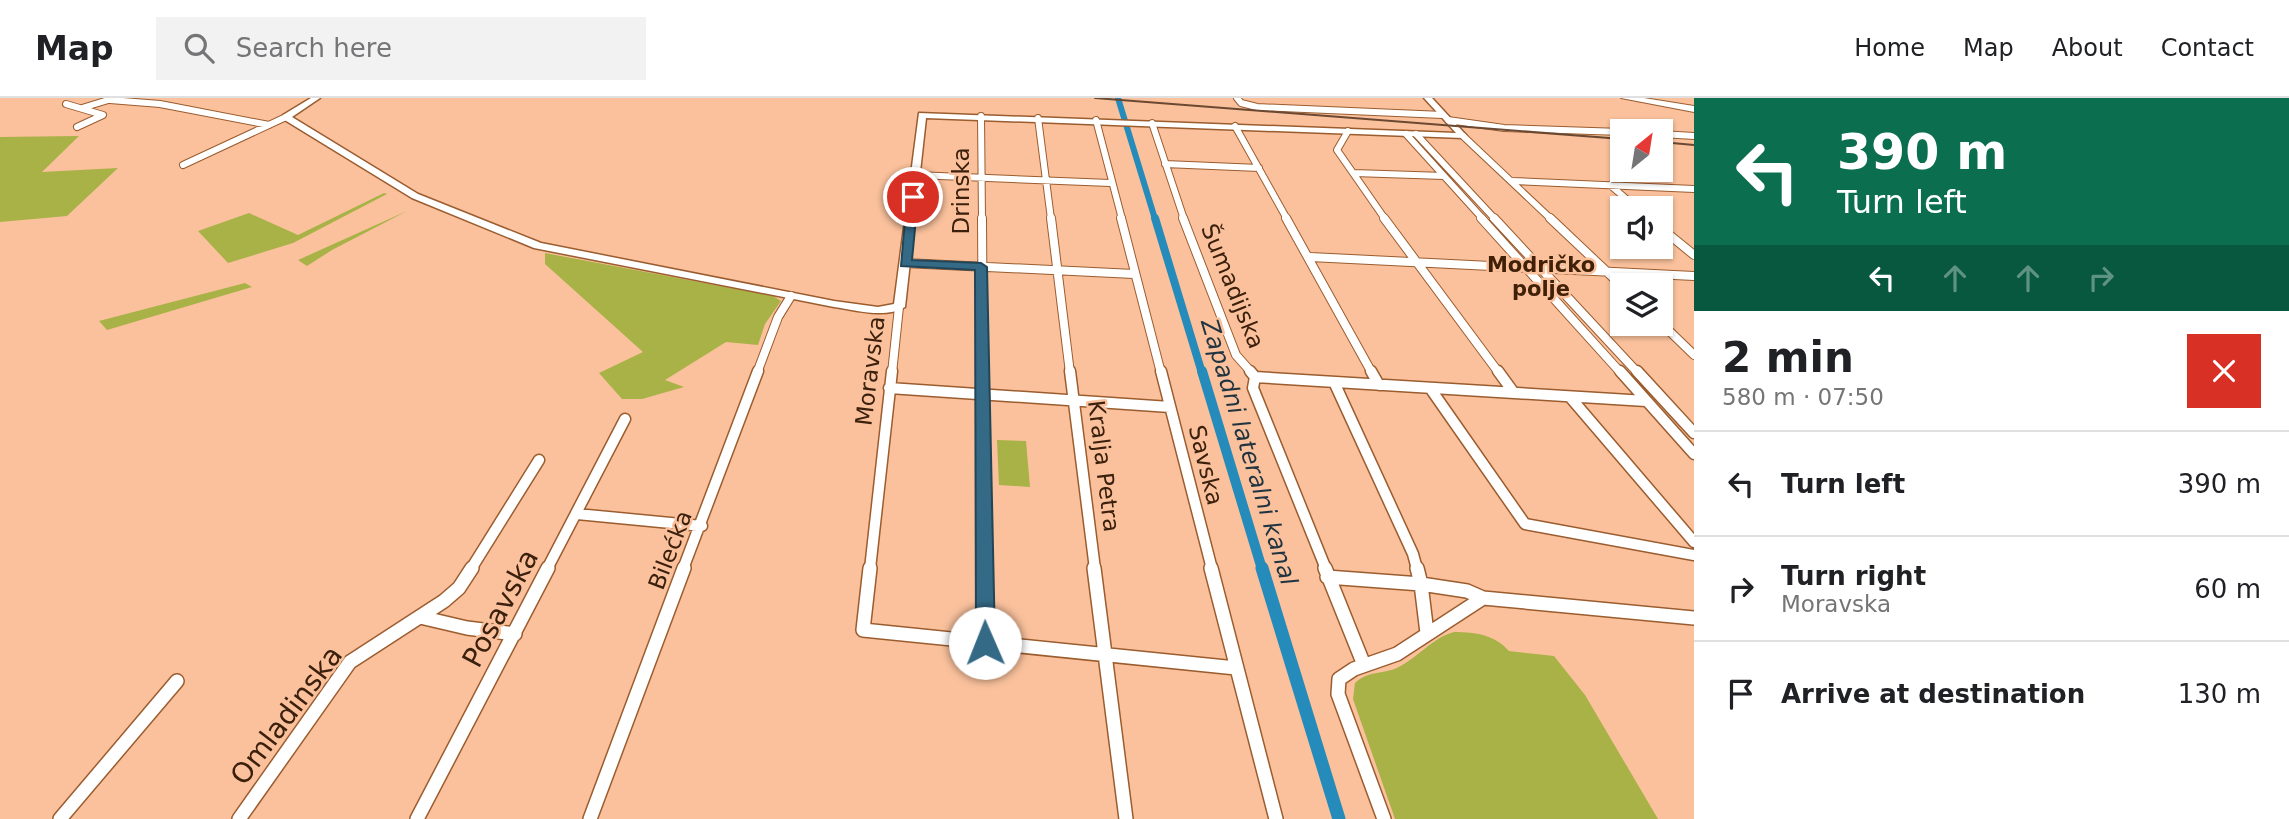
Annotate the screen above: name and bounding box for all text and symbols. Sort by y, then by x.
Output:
search box [156,17,646,80]
text: Map [35,29,114,68]
icon: search [180,29,218,67]
text: Search here [236,33,392,63]
text: Home [1854,34,1925,62]
text: Map [1963,34,2014,62]
text: About [2052,34,2123,62]
text: Contact [2161,34,2254,62]
north arrow [1610,119,1673,182]
map controls [1610,119,1673,336]
text: 390 m [1837,124,2007,181]
icon: left [1722,126,1813,217]
street label: Drinska [948,147,974,235]
pin [883,167,943,227]
icon: arrive [894,178,932,216]
text: Turn left [1837,183,1967,221]
button: sound [1610,196,1673,259]
street label: Šumadijska [1196,220,1271,352]
district label: Modričko polje [1487,253,1595,301]
icon: left [1863,259,1901,297]
icon: ahead [1936,259,1974,297]
icon: ahead [2009,259,2047,297]
icon: right [2082,259,2120,297]
button: layers [1610,273,1673,336]
water label: Zapadni lateralni kanal [1195,314,1303,589]
street label: Moravska [850,315,890,427]
text: 2 min [1722,333,1854,382]
button: close [2187,334,2261,408]
text: 580 m · 07:50 [1722,384,1884,410]
street label: Kralja Petra [1083,399,1125,533]
street label: Savska [1184,422,1228,508]
icon: left [1722,465,1760,503]
text: Turn left [1781,469,1905,499]
text: 390 m [2178,469,2261,499]
street label: Bilećka [643,507,697,593]
street label: Posavska [456,544,545,673]
text: Turn right [1781,561,1926,591]
icon: right [1722,570,1760,608]
text: 60 m [2194,574,2261,604]
text: Moravska [1781,591,1891,617]
position arrow [948,606,1022,680]
street label: Omladinska [224,639,349,791]
icon: arrive [1722,675,1760,713]
text: Arrive at destination [1781,679,2085,709]
text: 130 m [2178,679,2261,709]

